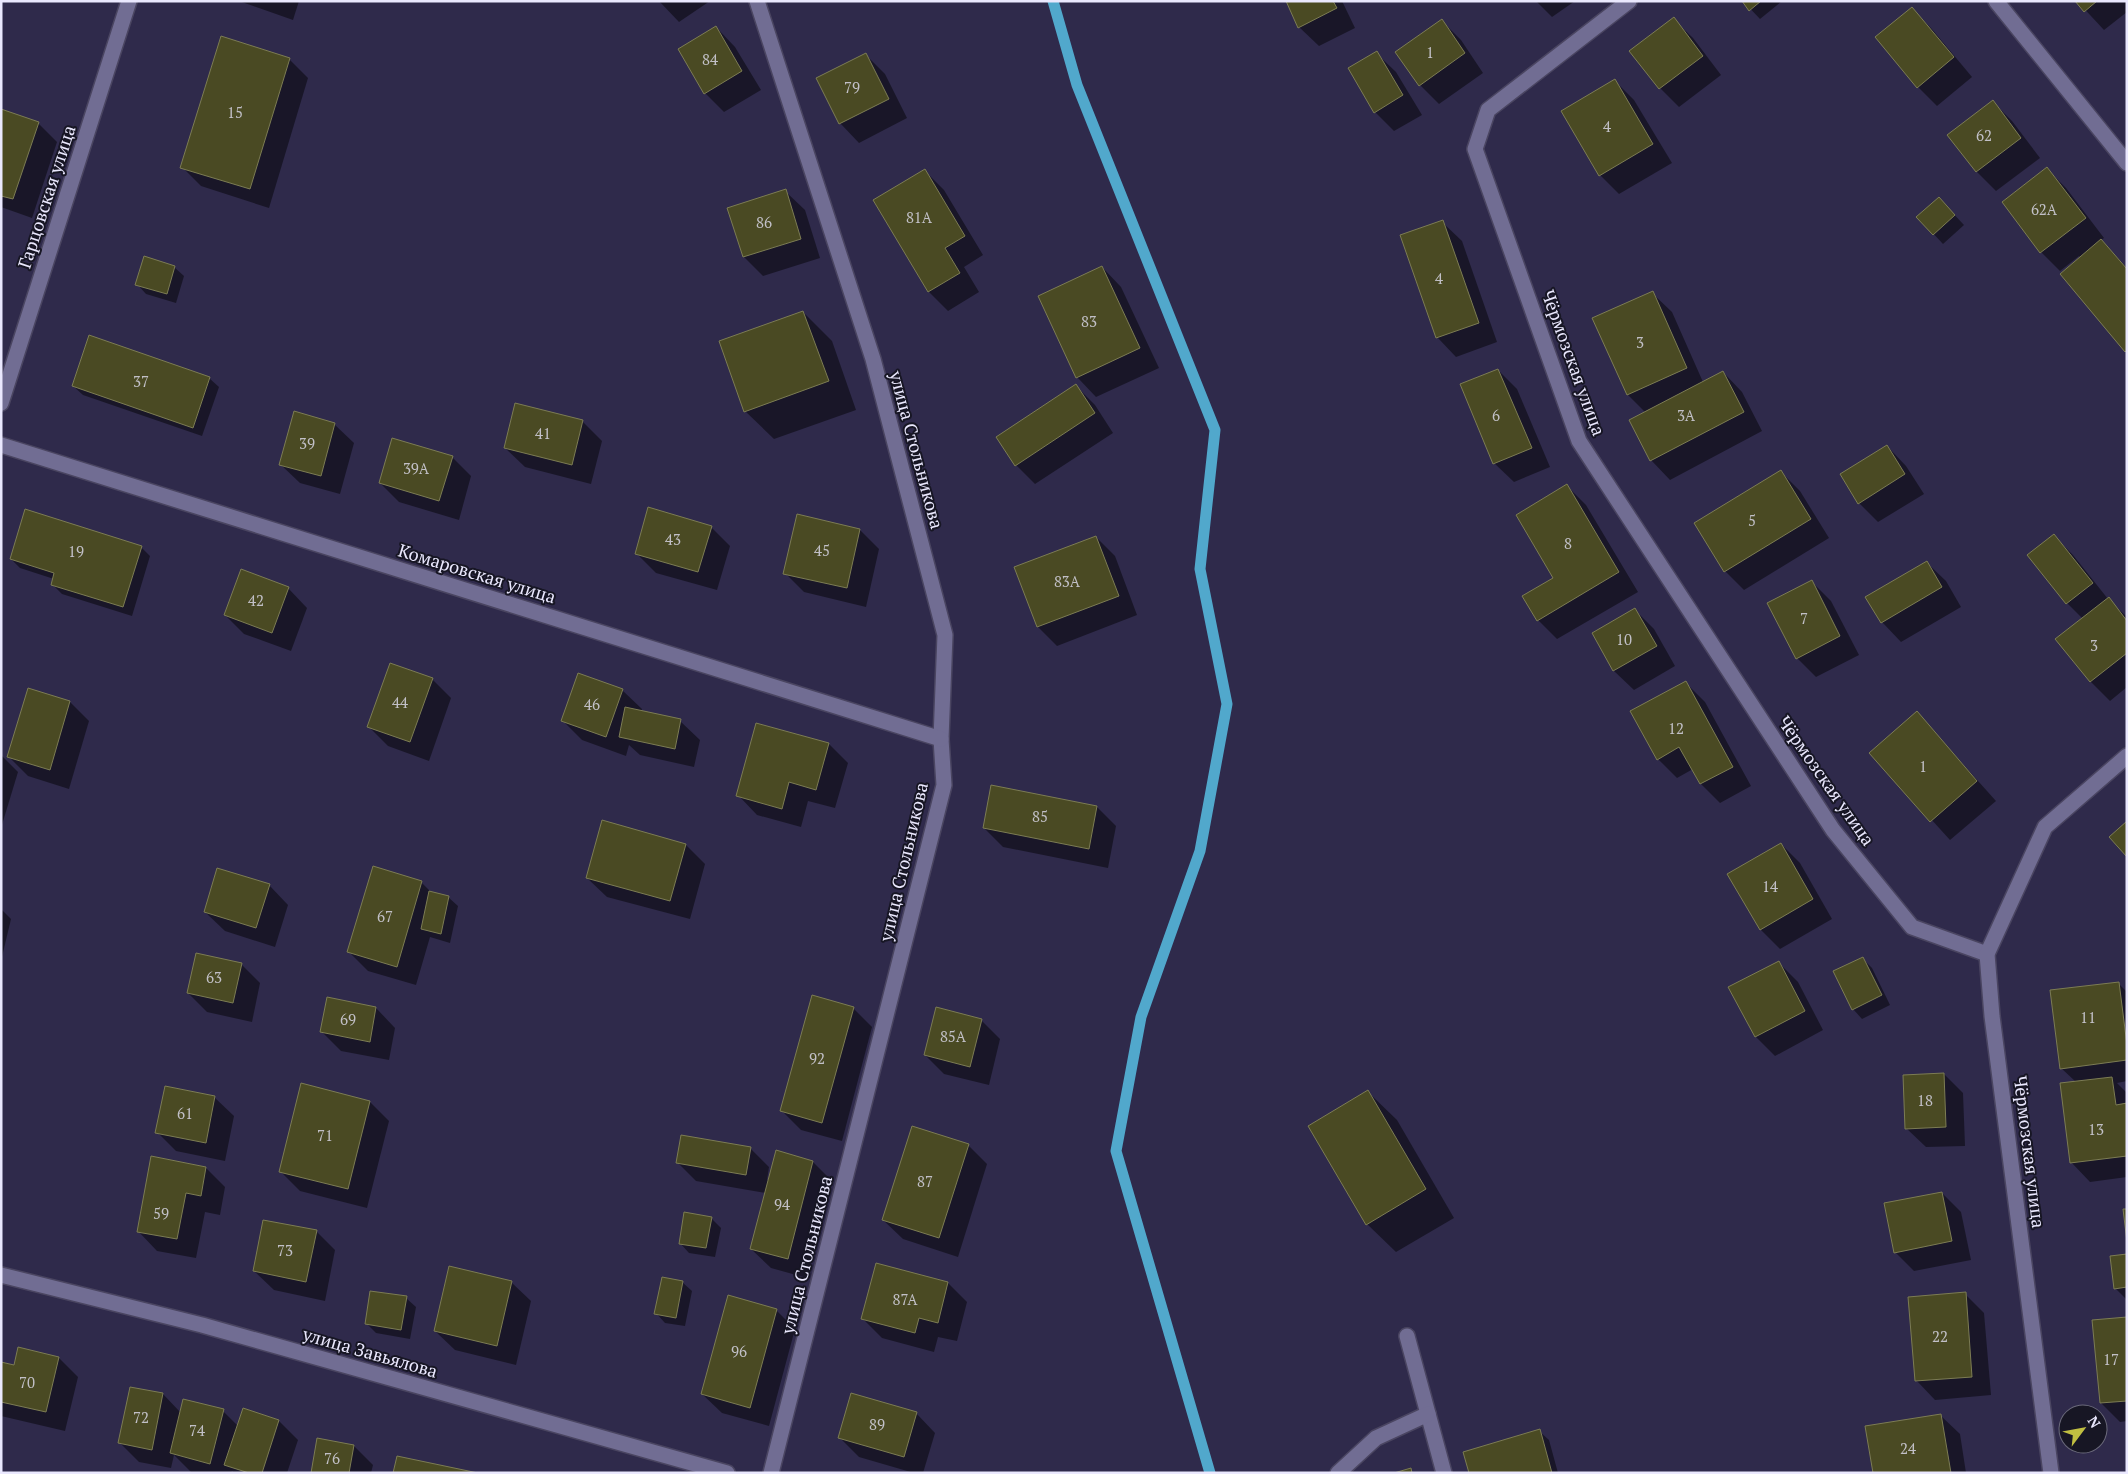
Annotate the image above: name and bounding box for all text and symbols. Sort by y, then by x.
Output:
house number: 1 [1426,42,1434,62]
house number: 84 [702,49,718,69]
house number: 79 [844,77,860,97]
house number: 15 [227,102,243,122]
house number: 4 [1603,116,1611,136]
street label: Гарцовская улица [12,122,81,271]
house number: 62 [1976,125,1992,145]
house number: 62А [2031,199,2058,219]
house number: 81А [906,207,933,227]
house number: 86 [756,212,772,232]
house number: 4 [1435,268,1443,288]
street label: Чёрмозская улица [1536,287,1611,439]
house number: 83 [1081,311,1097,331]
house number: 3 [1636,332,1644,352]
street label: улица Стольникова [884,367,950,531]
house number: 37 [133,371,149,391]
house number: 6 [1492,405,1500,425]
house number: 3А [1677,405,1696,425]
house number: 41 [535,423,551,443]
house number: 39 [299,433,315,453]
house number: 39А [403,458,430,478]
house number: 5 [1748,510,1756,530]
house number: 43 [665,529,681,549]
house number: 8 [1564,533,1572,553]
street label: Комаровская улица [396,538,559,608]
house number: 45 [814,540,830,560]
house number: 19 [68,541,84,561]
house number: 83А [1054,571,1081,591]
house number: 42 [248,590,264,610]
house number: 7 [1800,608,1808,628]
house number: 10 [1616,629,1632,649]
house number: 3 [2090,635,2098,655]
house number: 44 [392,692,408,712]
house number: 46 [584,694,600,714]
street label: Чёрмозская улица [1773,711,1881,850]
house number: 12 [1668,718,1684,738]
house number: 1 [1919,756,1927,776]
street label: улица Стольникова [873,780,933,945]
house number: 85 [1032,806,1048,826]
house number: 14 [1762,876,1778,896]
house number: 67 [377,906,393,926]
house number: 63 [206,967,222,987]
house number: 11 [2080,1007,2096,1027]
house number: 69 [340,1009,356,1029]
house number: 85А [940,1026,967,1046]
house number: 92 [809,1048,825,1068]
street label: Чёрмозская улица [2009,1074,2051,1229]
house number: 18 [1917,1090,1933,1110]
house number: 61 [177,1103,193,1123]
house number: 13 [2088,1119,2104,1139]
house number: 71 [317,1125,333,1145]
house number: 87 [917,1171,933,1191]
street label: улица Стольникова [774,1173,837,1337]
house number: 94 [774,1194,790,1214]
house number: 59 [153,1203,169,1223]
house number: 73 [277,1240,293,1260]
house number: 87А [892,1289,918,1309]
street label: улица Завьялова [299,1321,441,1383]
house number: 22 [1932,1326,1948,1346]
house number: 96 [731,1341,747,1361]
house number: 17 [2103,1349,2119,1369]
house number: 70 [19,1372,35,1392]
north arrow [2058,1404,2108,1454]
house number: 72 [133,1407,149,1427]
text: N [2084,1412,2106,1432]
house number: 89 [869,1414,885,1434]
house number: 74 [189,1420,205,1440]
house number: 24 [1900,1438,1916,1458]
house number: 76 [324,1448,340,1468]

